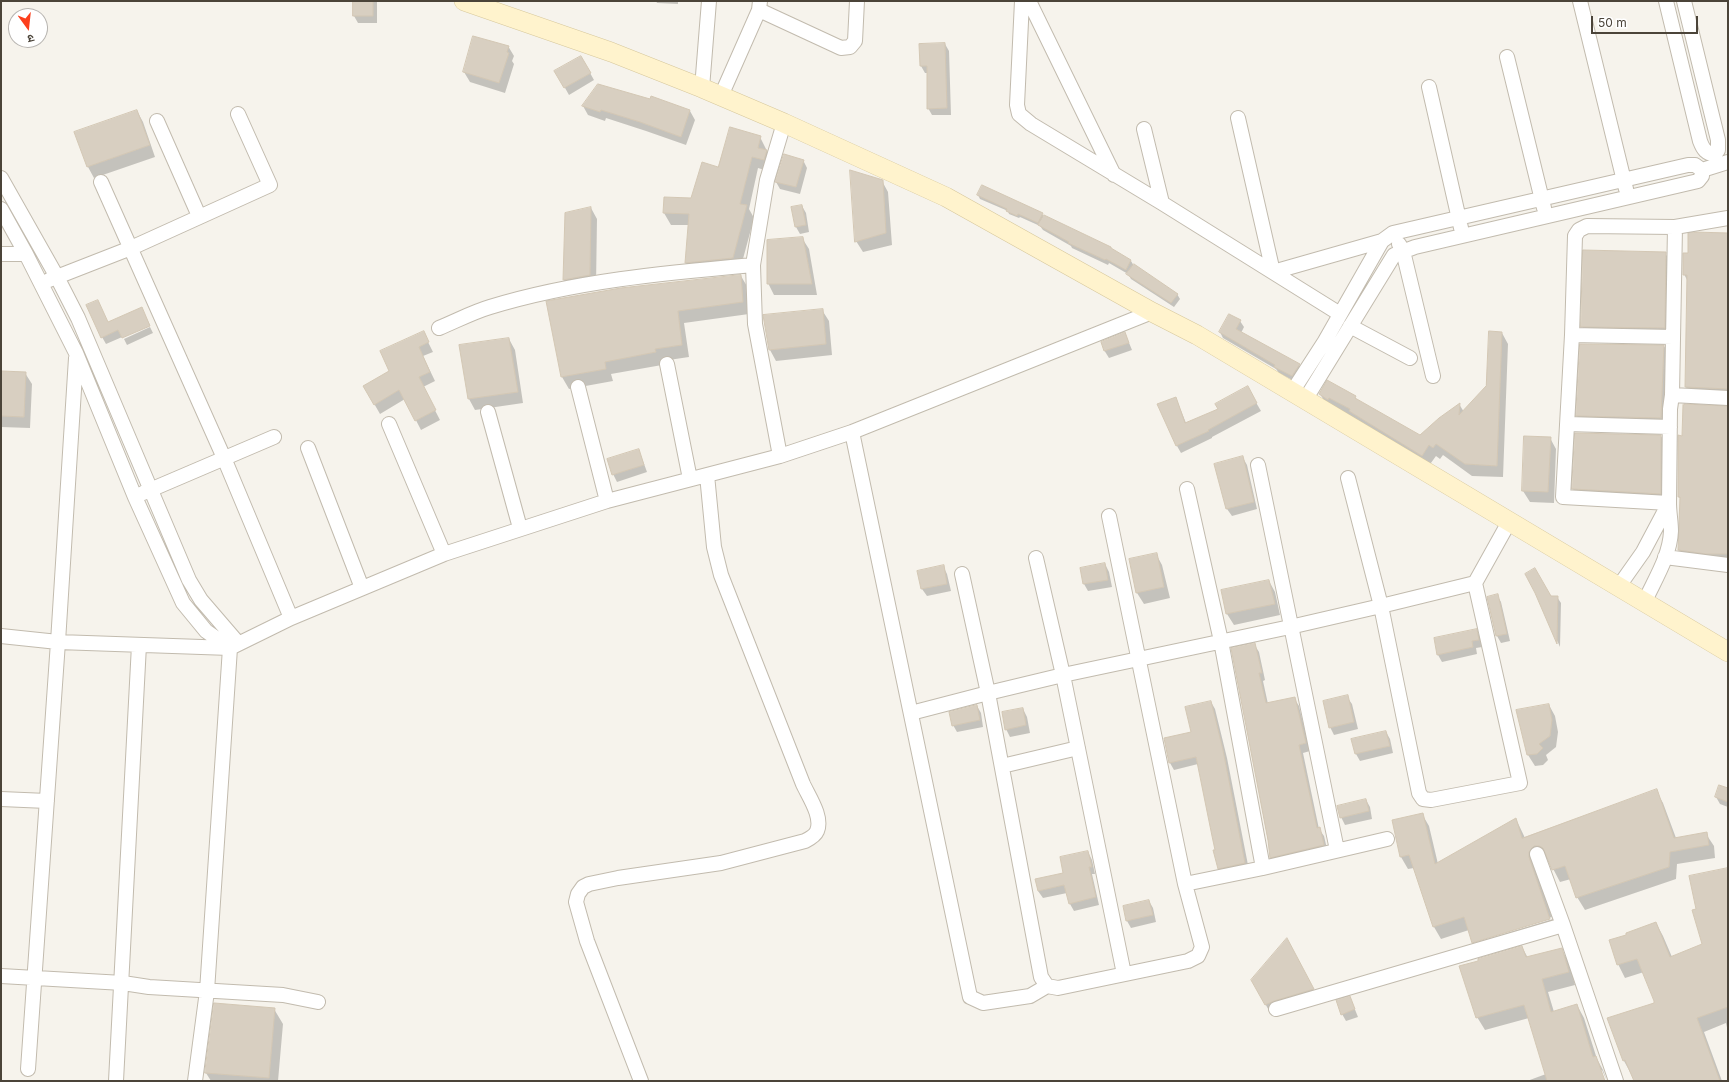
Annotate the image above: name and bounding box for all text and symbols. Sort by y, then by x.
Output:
north arrow [8,8,48,48]
scale bar [1593,8,1700,34]
text: 50 m [1598,15,1627,30]
text: उ [26,31,36,46]

